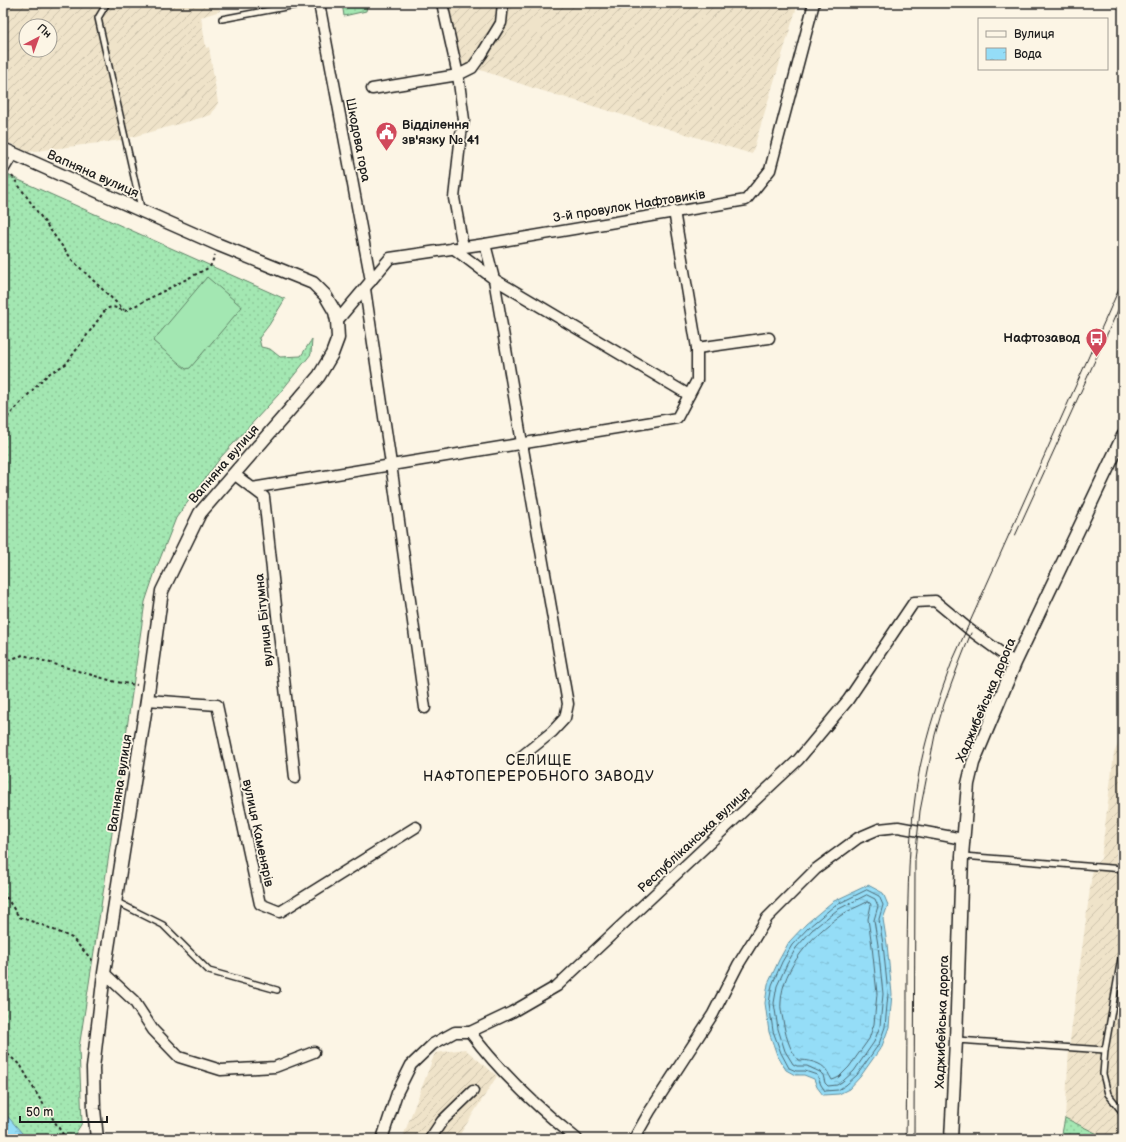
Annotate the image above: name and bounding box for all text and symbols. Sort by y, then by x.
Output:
north arrow [18,18,58,58]
legend [978,18,1108,70]
text: Пн [34,21,54,41]
text: Вулиця [1014,27,1055,42]
text: Вода [1014,47,1042,62]
street label: Шкодова гора [342,97,374,184]
place label: Відділення зв'язку № 41 [402,117,480,148]
public building icon: Відділення зв'язку № 41 [374,119,400,152]
street label: Вапняна вулиця [45,147,141,201]
street label: 3-й провулок Нафтовиків [552,186,707,226]
bus stop icon: Нафтозавод [1083,325,1109,358]
place label: Нафтозавод [1003,330,1080,346]
street label: Вапняна вулиця [186,421,262,507]
street label: вулиця Бітумна [251,572,277,667]
street label: Хаджибейська дорога [953,635,1020,765]
street label: Вапняна вулиця [104,733,136,833]
district label: СЕЛИЩЕ НАФТОПЕРЕРОБНОГО ЗАВОДУ [423,752,655,785]
street label: вулиця Каменярів [239,778,277,888]
street label: Республіканська вулиця [634,784,754,896]
street label: Хаджибейська дорога [932,955,952,1089]
scale bar [20,1098,107,1124]
text: 50 m [26,1105,53,1120]

